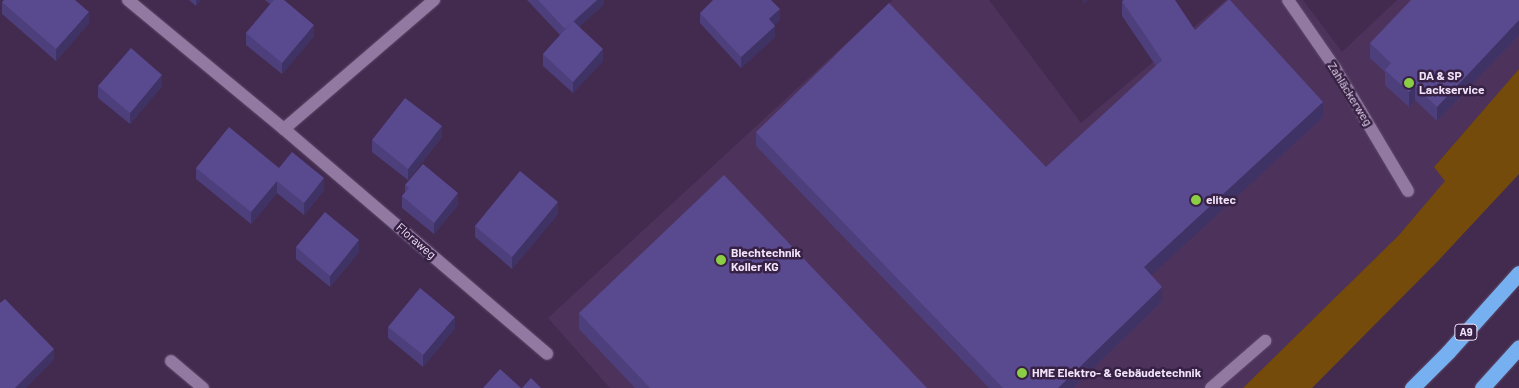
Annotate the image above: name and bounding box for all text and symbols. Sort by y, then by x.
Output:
street label: Zahläckerweg [1325,59,1375,129]
place label: DA & SP Lackservice [1419,69,1484,97]
marker: DA & SP Lackservice [1403,77,1415,89]
place label: elitec [1206,193,1236,207]
marker: elitec [1190,194,1202,206]
street label: Floraweg [393,220,439,262]
place label: Blechtechnik Koller KG [731,246,801,274]
marker: Blechtechnik Koller KG [715,254,727,266]
road number: A9 [1454,324,1478,341]
place label: HME Elektro- & Gebäudetechnik [1032,366,1201,380]
marker: HME Elektro- & Gebäudetechnik [1016,367,1028,379]

